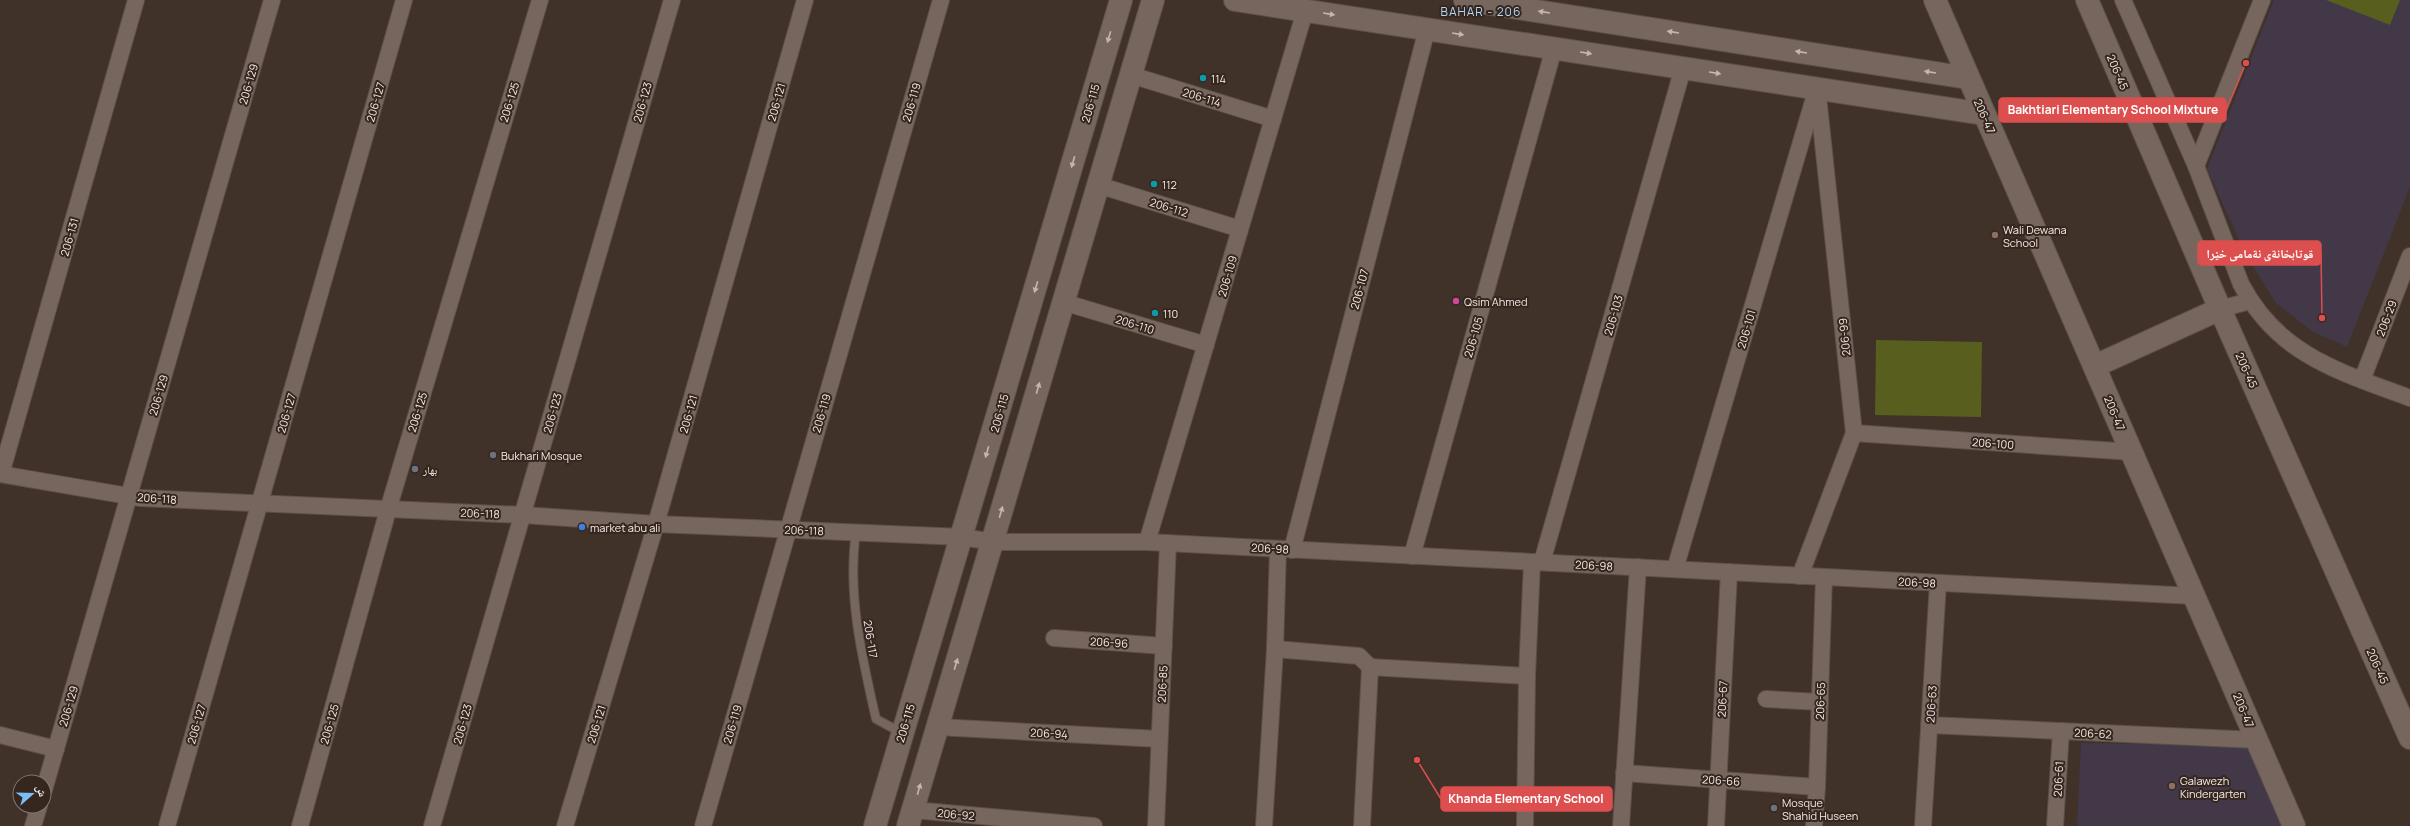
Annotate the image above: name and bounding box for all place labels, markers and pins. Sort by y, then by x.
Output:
place label: 114 [1211,71,1226,86]
marker: 114 [1198,73,1208,83]
callout: Bakhtiari Elementary School Mixture [1999,98,2226,122]
place label: 112 [1162,177,1177,192]
marker: 112 [1149,179,1159,189]
place label: Wali Dewana School [2003,222,2067,250]
marker: Wali Dewana School [1990,230,2000,240]
callout: قوتابخانةى نةمامى خێرا [2198,241,2321,265]
place label: Qsim Ahmed [1464,294,1528,309]
marker: Qsim Ahmed [1451,296,1461,306]
place label: 110 [1163,306,1178,321]
marker: 110 [1150,308,1160,318]
place label: Bukhari Mosque [501,448,583,463]
marker: Bukhari Mosque [488,450,498,460]
place label: بهار [422,462,437,477]
marker: بهار [410,464,420,474]
place label: market abu ali [590,520,660,535]
marker: market abu ali [577,522,587,532]
place label: Galawezh Kindergarten [2180,773,2246,801]
marker: Galawezh Kindergarten [2167,781,2177,791]
callout: Khanda Elementary School [1441,787,1612,811]
place label: Mosque Shahid Huseen [1782,795,1858,823]
marker: Mosque Shahid Huseen [1769,803,1779,813]

